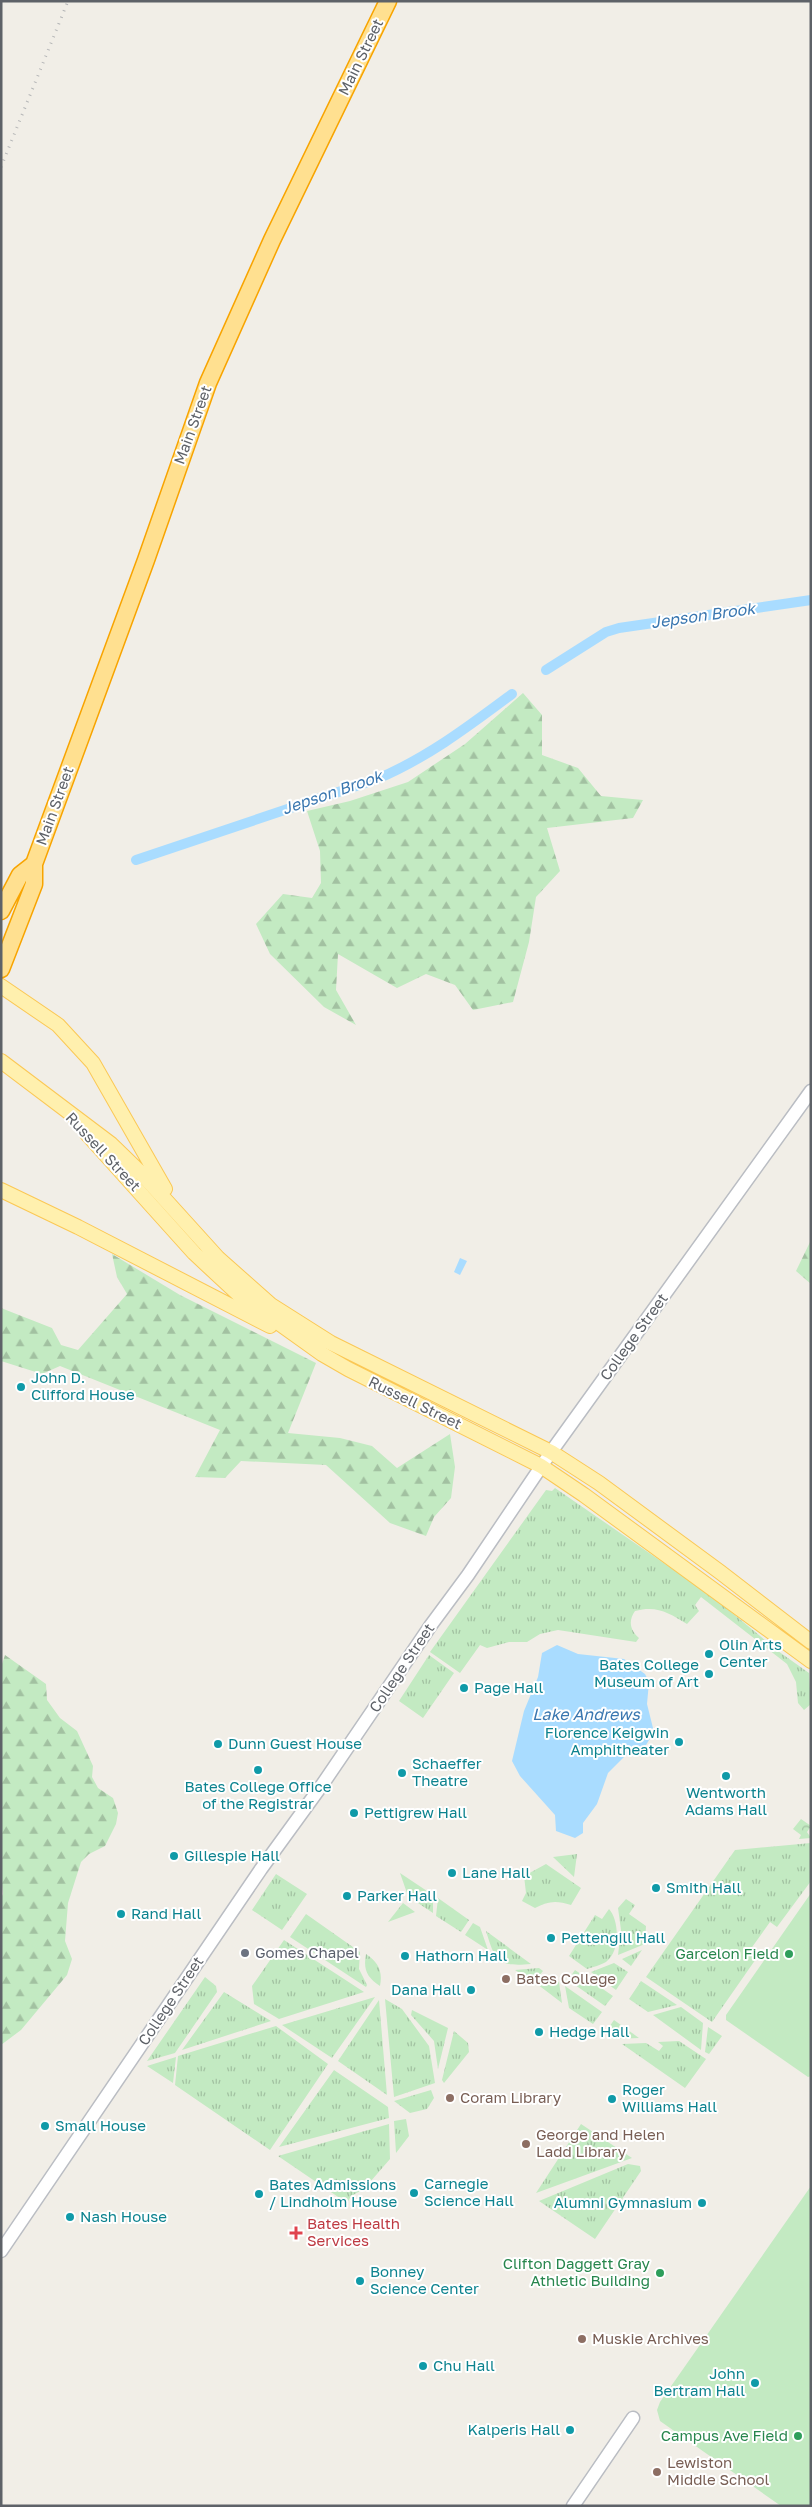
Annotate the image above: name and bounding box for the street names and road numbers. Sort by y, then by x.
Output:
street label: Main Street [334,15,386,98]
street label: Main Street [169,383,215,467]
street label: Main Street [31,764,77,848]
street label: Russell Street [63,1108,145,1195]
street label: College Street [596,1289,671,1384]
street label: Russell Street [366,1372,465,1432]
street label: College Street [365,1620,438,1715]
street label: College Street [134,1953,207,2048]

